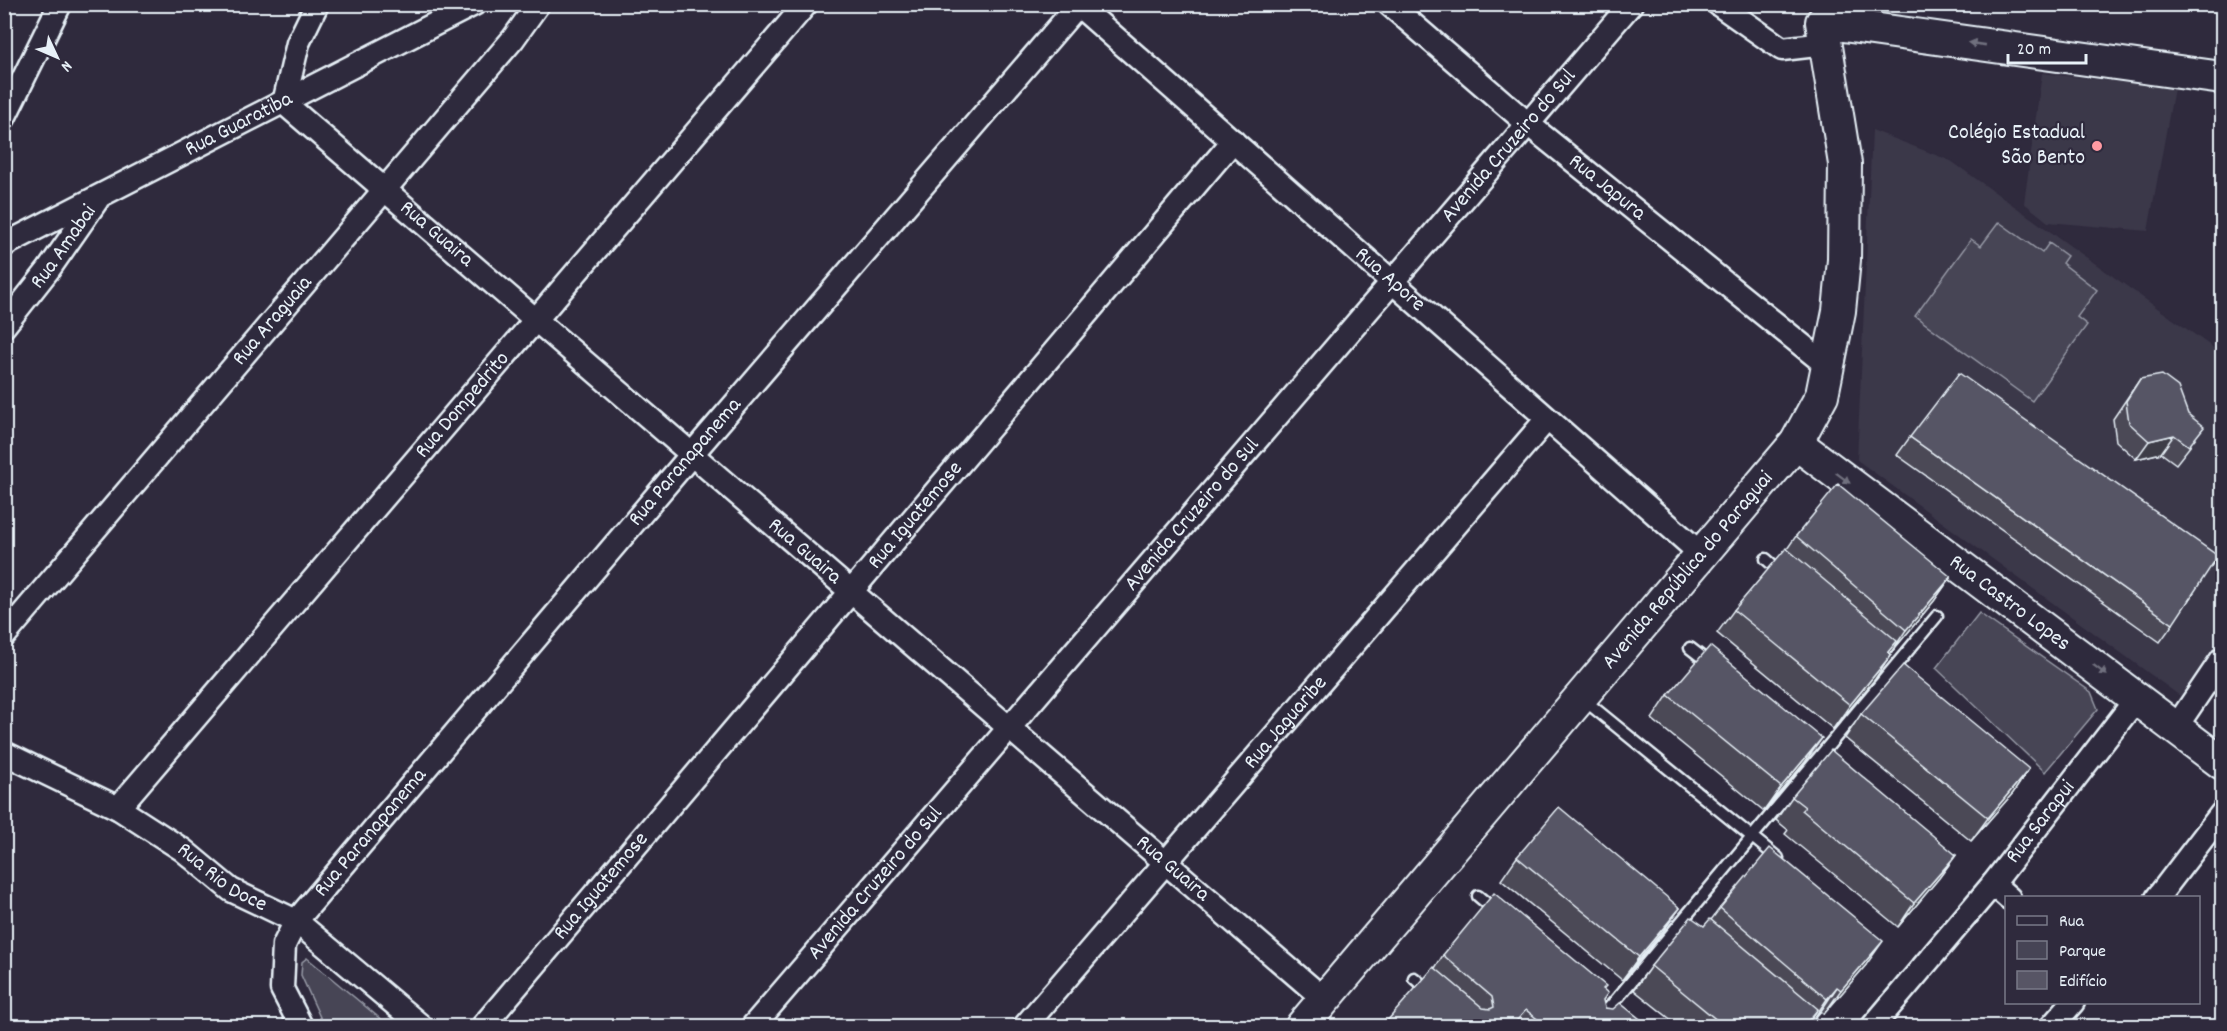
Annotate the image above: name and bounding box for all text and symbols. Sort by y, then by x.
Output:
north arrow [27,27,87,87]
scale bar [2008,27,2086,65]
text: 20 m [2017,38,2051,63]
one-way arrow [1968,39,1987,49]
text: N [55,55,77,77]
street label: Avenida Cruzeiro do Sul [1434,62,1584,230]
street label: Rua Guaratiba [180,84,299,165]
place label: Colégio Estadual São Bento [1948,118,2085,174]
marker: Colégio Estadual São Bento [2090,139,2104,153]
street label: Rua Japura [1561,147,1653,229]
street label: Rua Guaira [392,193,481,275]
street label: Rua Amabai [23,199,104,296]
street label: Rua Apore [1348,240,1432,320]
street label: Rua Araguaia [225,269,320,373]
street label: Rua Dompedrito [408,345,517,466]
street label: Rua Paranapanema [621,391,750,534]
street label: Avenida Cruzeiro do Sul [1117,431,1267,598]
street label: Rua Iguatemose [861,455,971,577]
street label: Avenida República do Paraguai [1595,465,1781,676]
one-way arrow [1835,472,1850,484]
street label: Rua Guaira [761,511,849,593]
street label: Rua Castro Lopes [1942,547,2077,659]
one-way arrow [2092,664,2107,676]
street label: Rua Jaguaribe [1237,669,1335,776]
street label: Rua Paranapanema [307,761,435,904]
street label: Rua Sarapui [1999,774,2083,870]
street label: Avenida Cruzeiro do Sul [801,800,950,967]
street label: Rua Iguatemose [546,825,656,947]
street label: Rua Guaira [1129,828,1217,910]
street label: Rua Rio Doce [170,835,272,920]
legend [2005,896,2200,1004]
text: Rua [2059,910,2085,935]
text: Parque [2059,940,2106,965]
text: Edifício [2059,970,2107,995]

